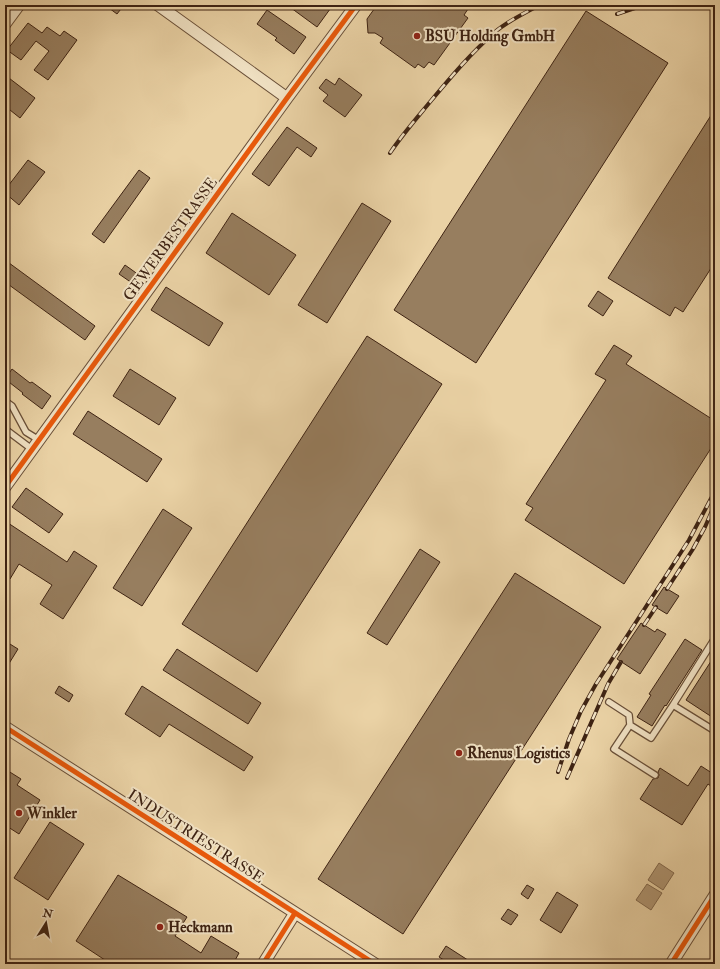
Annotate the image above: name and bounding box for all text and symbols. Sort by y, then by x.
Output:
place label: BSU Holding GmbH [425,27,555,47]
marker: BSU Holding GmbH [412,31,422,41]
street label: GEWERBESTRASSE [119,174,222,305]
place label: Rhenus Logistics [467,744,570,764]
marker: Rhenus Logistics [454,748,464,758]
street label: INDUSTRIESTRASSE [124,785,268,888]
place label: Winkler [26,804,77,823]
marker: Winkler [14,808,24,818]
north arrow [26,903,66,943]
text: N [41,906,55,921]
place label: Heckmann [168,918,233,937]
marker: Heckmann [155,922,165,932]

